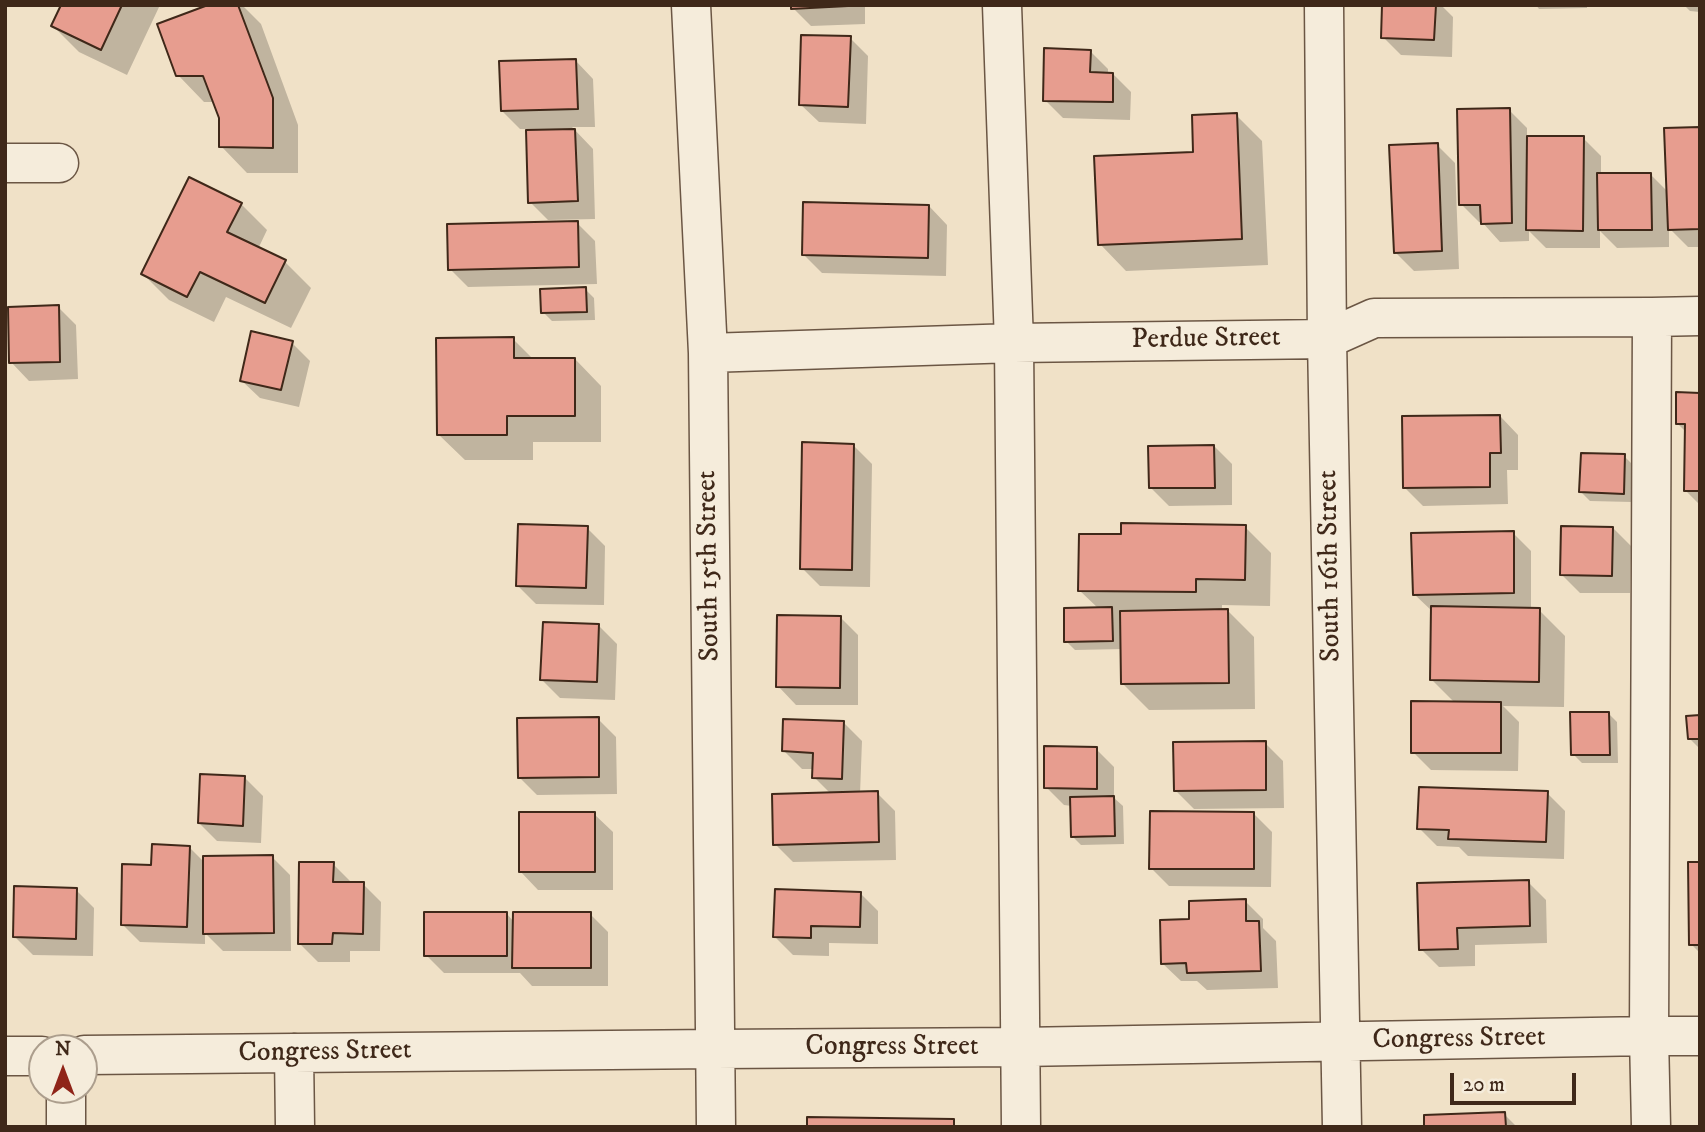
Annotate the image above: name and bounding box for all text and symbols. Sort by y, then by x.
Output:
street label: Perdue Street [1131,322,1281,358]
street label: South 15th Street [692,470,728,662]
street label: South 16th Street [1313,470,1349,662]
street label: Congress Street [1372,1022,1546,1058]
street label: Congress Street [805,1031,979,1065]
north arrow [28,1034,98,1104]
street label: Congress Street [238,1035,412,1071]
text: N [55,1038,71,1061]
scale bar [1453,1058,1579,1102]
text: 20 m [1463,1072,1505,1098]

